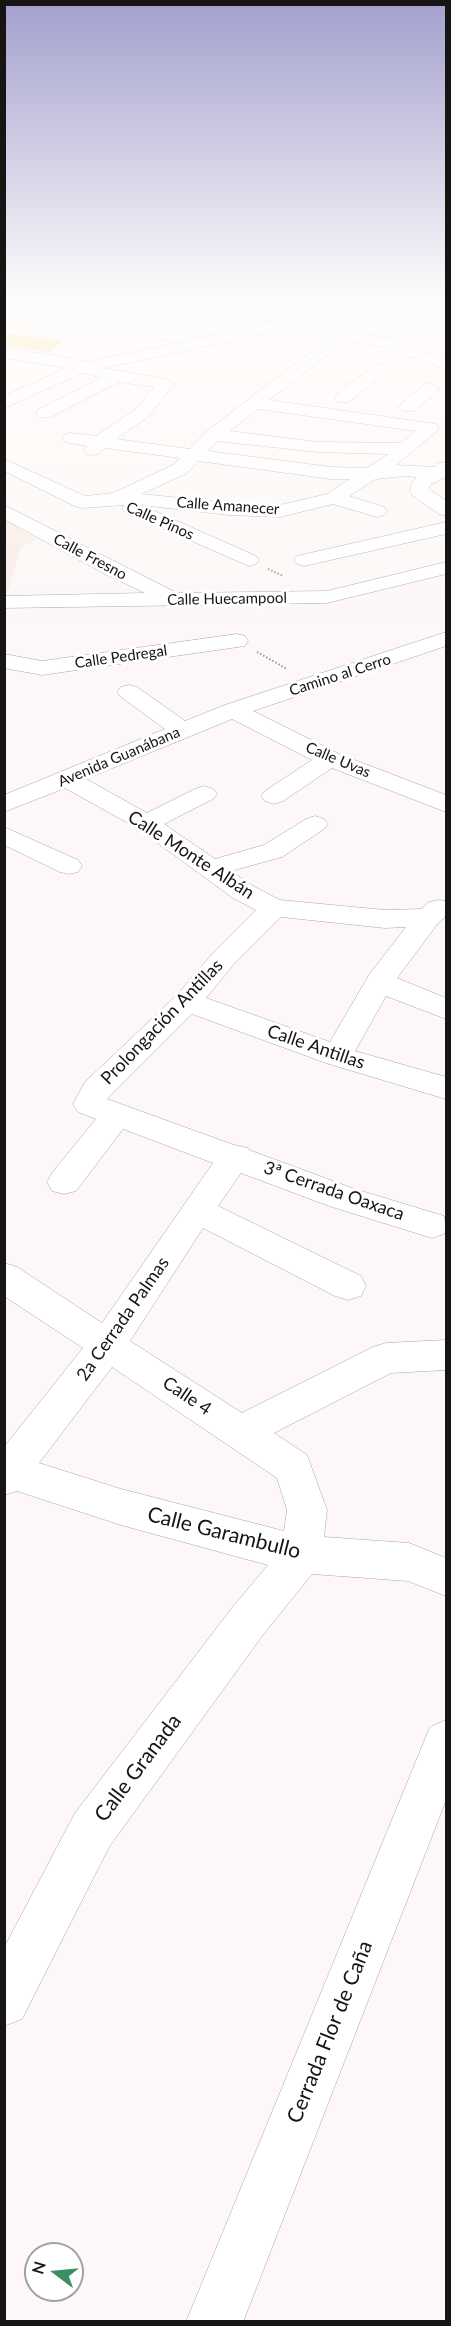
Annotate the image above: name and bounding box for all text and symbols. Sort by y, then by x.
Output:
street label: Calle Amanecer [176,493,280,519]
street label: Calle Pinos [123,498,197,544]
street label: Calle Fresno [50,530,130,584]
street label: Calle Huecampool [167,589,287,609]
street label: Calle Pedregal [74,642,168,672]
street label: Camino al Cerro [287,650,393,700]
street label: Avenida Guanábana [55,723,183,791]
street label: Calle Uvas [303,738,373,782]
street label: Calle Monte Albán [124,806,258,904]
street label: Prolongación Antillas [97,955,227,1089]
street label: Calle Antillas [264,1020,368,1074]
street label: 3ª Cerrada Oaxaca [261,1157,407,1225]
street label: 2a Cerrada Palmas [72,1253,174,1385]
street label: Calle 4 [159,1372,215,1420]
street label: Calle Garambullo [145,1502,303,1564]
street label: Calle Granada [89,1709,187,1827]
street label: Cerrada Flor de Caña [282,1937,378,2127]
north arrow [24,2242,84,2302]
text: N [27,2259,49,2276]

